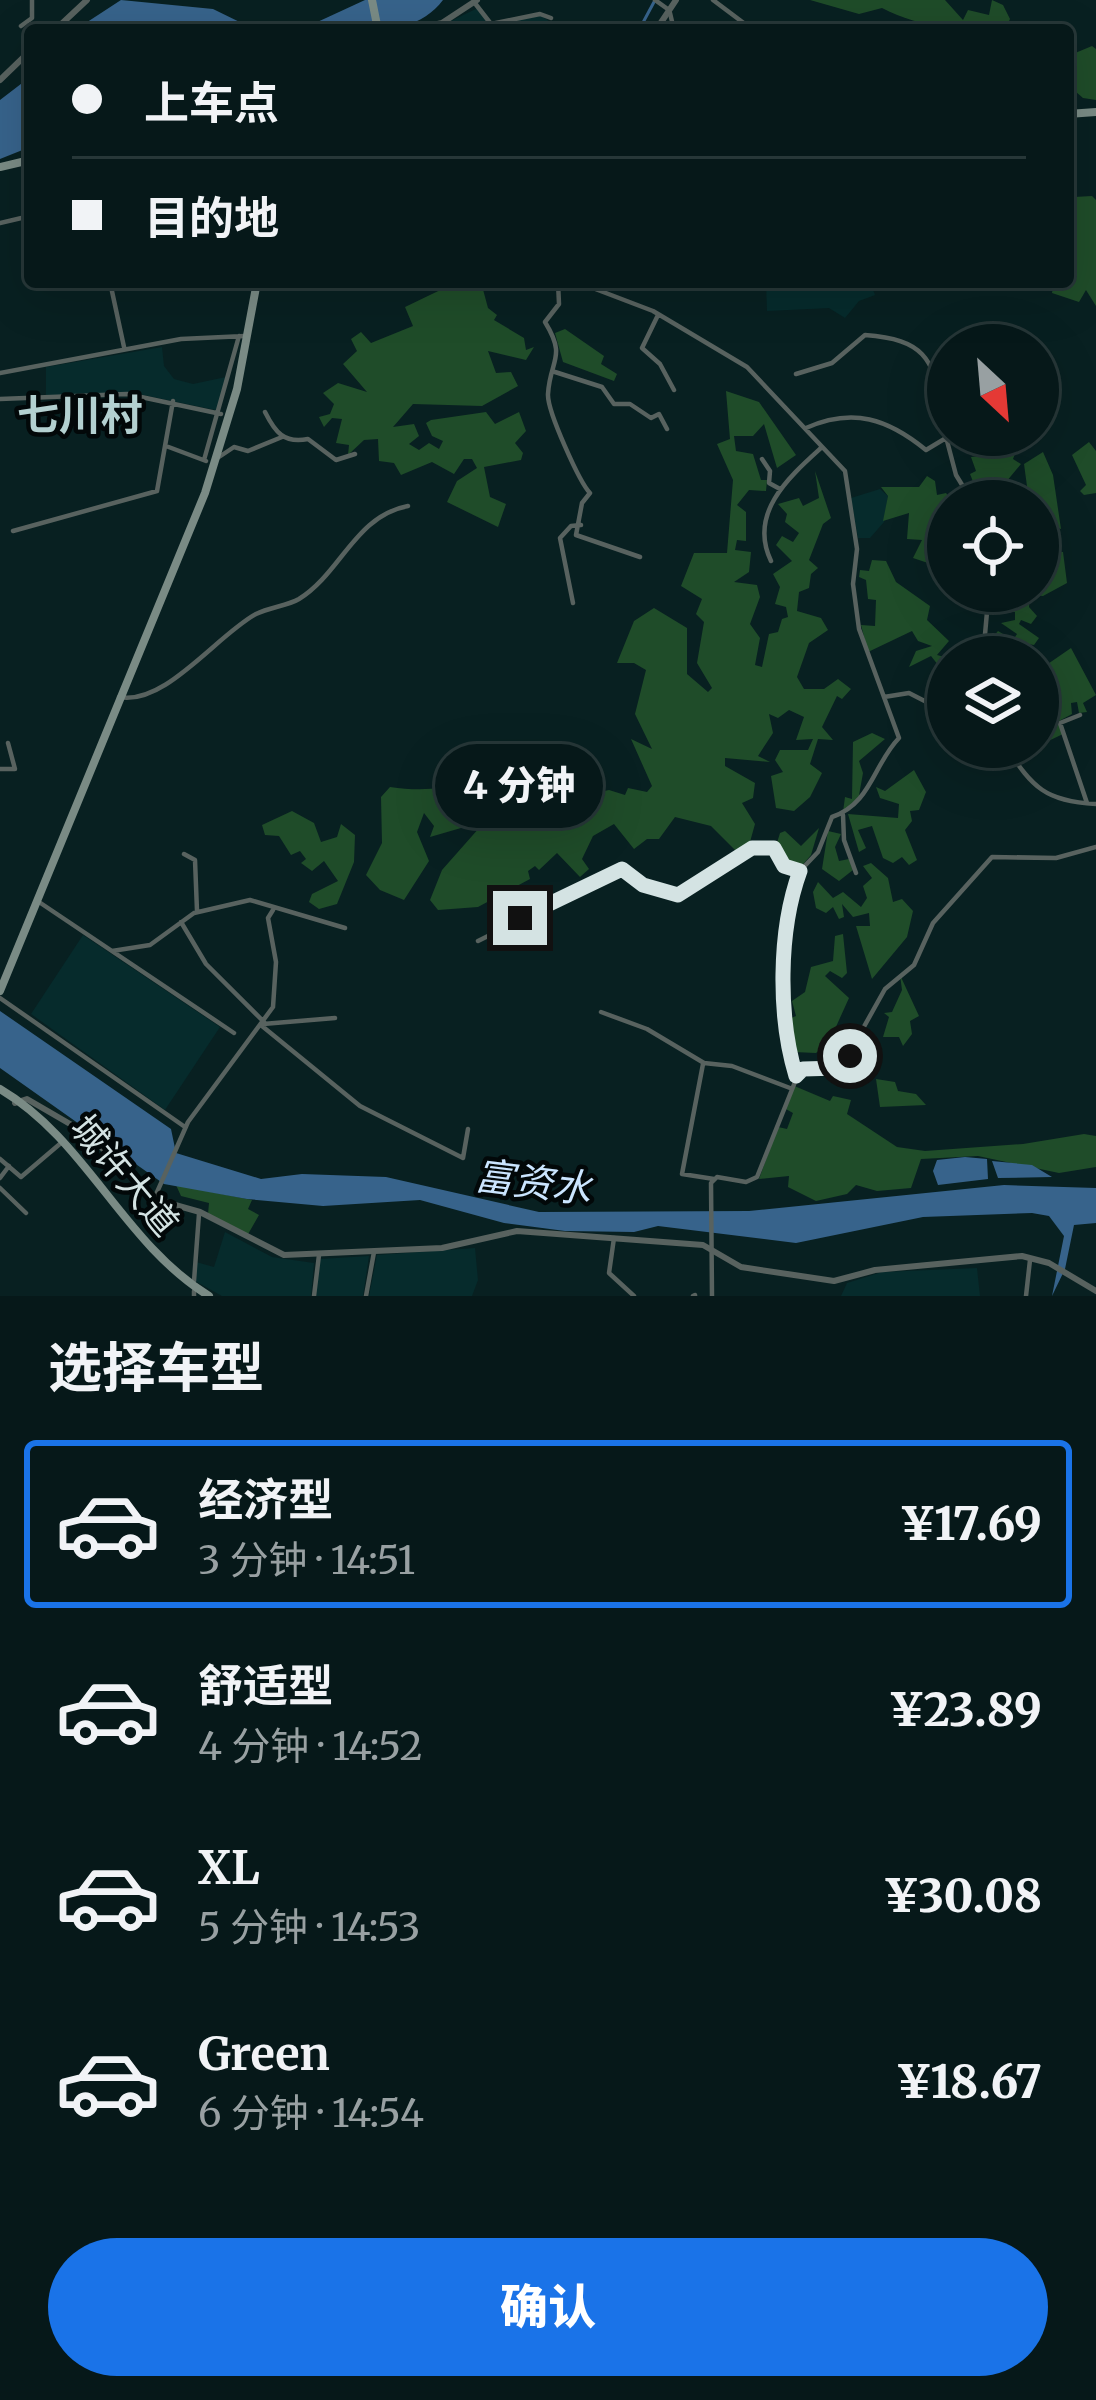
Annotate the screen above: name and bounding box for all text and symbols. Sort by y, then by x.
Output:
text: 上车点 [144,75,279,131]
text: 目的地 [144,190,279,246]
north arrow [927,324,1059,456]
map controls [927,324,1059,768]
district label: 七川村 [17,389,143,441]
button: locate [927,480,1059,612]
button: layers [927,636,1059,768]
callout: 4 分钟 [436,744,604,828]
text: 4 分钟 [463,761,575,810]
route end [493,891,547,945]
route start [823,1029,877,1083]
street label: 城许大道 [61,1106,188,1245]
water label: 富资水 [472,1151,596,1214]
text: 选择车型 [48,1334,264,1402]
icon: car [54,1470,162,1578]
text: 经济型 [198,1472,333,1528]
text: ¥17.69 [899,1496,1042,1552]
text: 3 分钟 · 14:51 [198,1536,415,1585]
icon: car [54,1656,162,1764]
text: 舒适型 [198,1658,333,1714]
text: ¥23.89 [889,1682,1042,1738]
text: 4 分钟 · 14:52 [198,1722,423,1771]
text: XL [198,1840,260,1896]
icon: car [54,1842,162,1950]
text: ¥30.08 [883,1868,1042,1924]
text: 5 分钟 · 14:53 [198,1903,420,1952]
text: Green [198,2026,330,2082]
icon: car [54,2028,162,2136]
text: ¥18.67 [896,2054,1042,2110]
text: 6 分钟 · 14:54 [198,2089,424,2138]
button: 确认 [48,2238,1048,2376]

